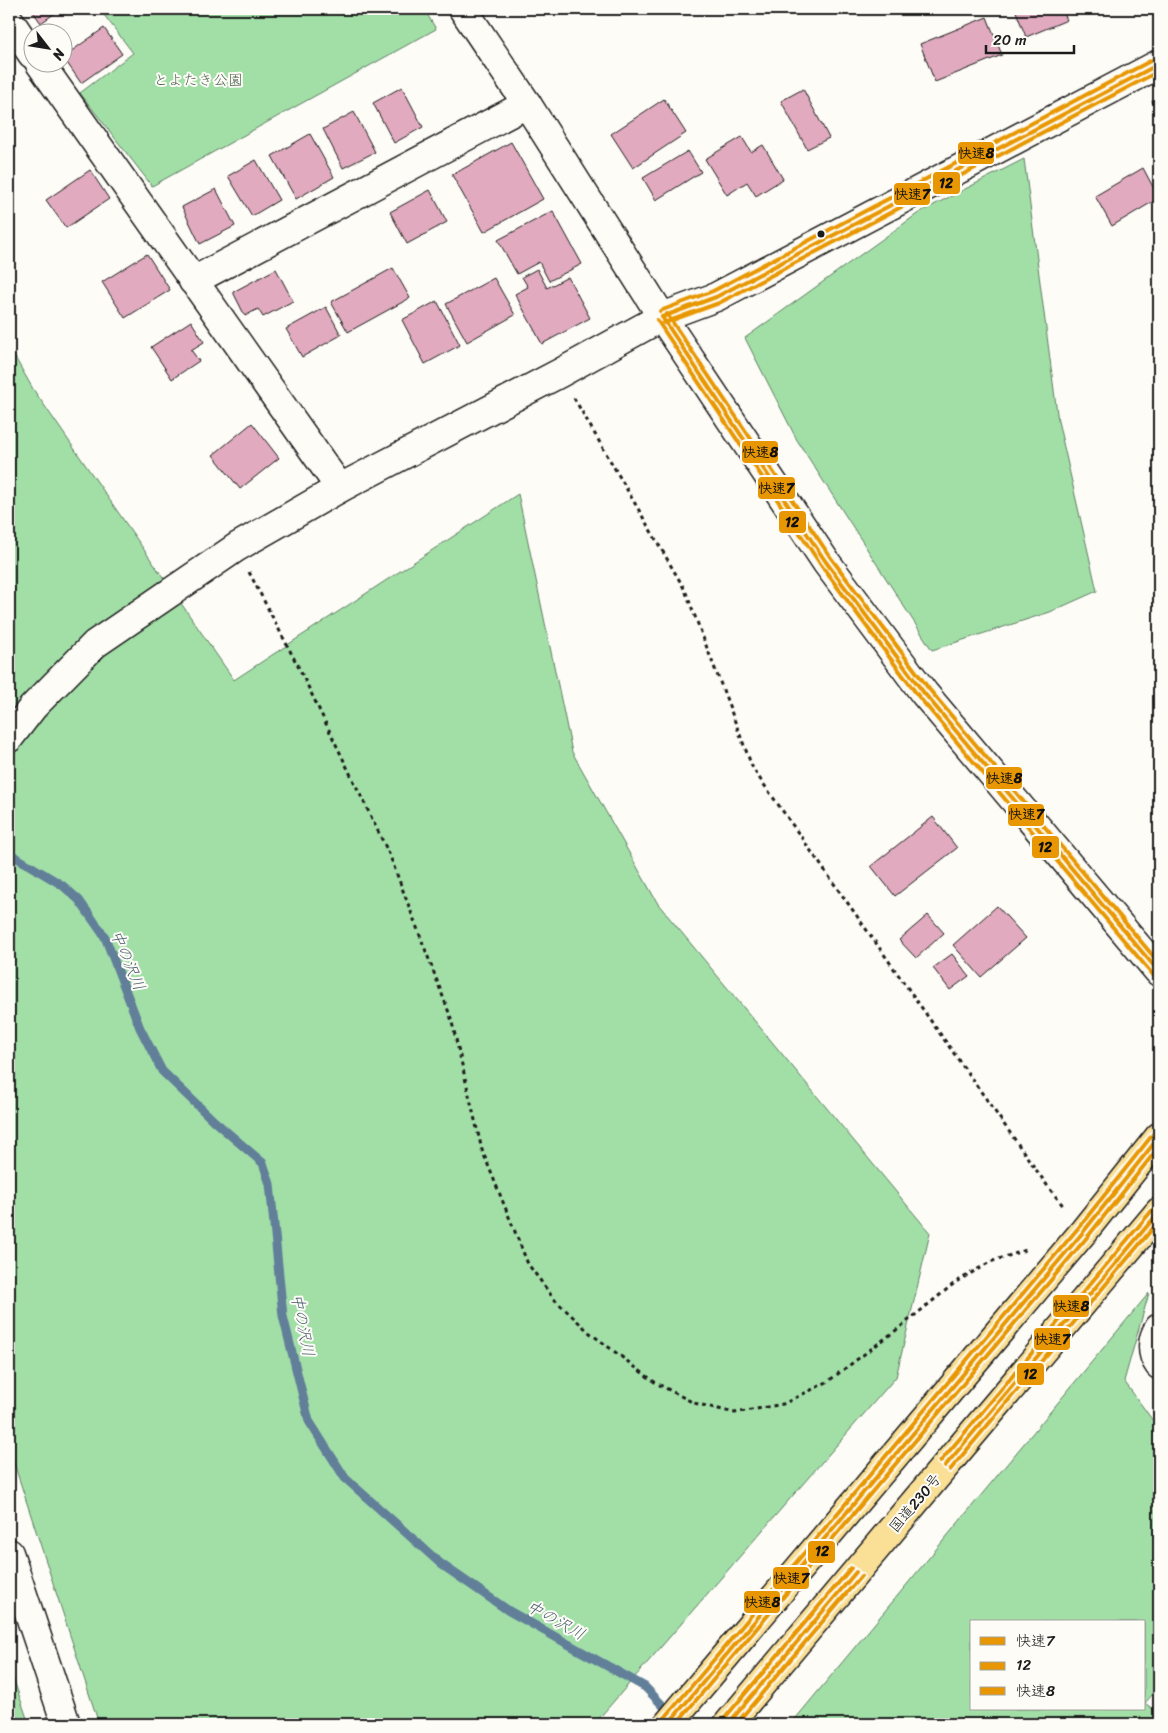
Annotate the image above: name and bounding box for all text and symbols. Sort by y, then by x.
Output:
north arrow [22,22,72,72]
scale bar [986,22,1073,54]
text: 20 m [993,27,1027,53]
text: N [45,43,72,65]
park label: とよたき公園 [153,67,243,93]
line badge: 快速8 [957,141,995,165]
text: 快速8 [958,141,995,166]
line badge: 12 [932,171,961,195]
text: 12 [939,171,954,196]
line badge: 快速7 [893,182,931,206]
text: 快速7 [894,182,931,207]
unlabelled marker [816,229,826,239]
line badge: 快速8 [741,440,779,464]
text: 快速8 [742,440,779,465]
line badge: 快速7 [757,476,796,500]
text: 快速7 [758,476,795,501]
line badge: 12 [778,510,807,534]
text: 12 [785,510,800,535]
line badge: 快速8 [985,766,1023,790]
text: 快速8 [986,766,1023,791]
text: 快速7 [1008,802,1045,827]
line badge: 快速7 [1007,803,1045,827]
line badge: 12 [1031,835,1060,859]
text: 12 [1038,835,1053,860]
water label: 中の沢川 [102,925,154,995]
water label: 中の沢川 [283,1291,323,1359]
line badge: 快速8 [1052,1294,1090,1318]
text: 快速8 [1053,1294,1090,1319]
line badge: 快速7 [1033,1327,1071,1351]
text: 快速7 [1034,1327,1071,1352]
line badge: 12 [1016,1362,1045,1386]
text: 12 [1023,1362,1038,1387]
street label: 国道230号 [882,1467,948,1539]
text: 12 [815,1539,830,1564]
line badge: 12 [807,1540,836,1564]
line badge: 快速7 [772,1566,810,1590]
text: 快速7 [773,1566,810,1591]
line badge: 快速8 [743,1590,781,1614]
text: 快速8 [744,1590,781,1615]
water label: 中の沢川 [521,1592,591,1648]
legend [970,1620,1146,1710]
text: 快速7 [1016,1628,1056,1654]
text: 12 [1016,1652,1031,1678]
text: 快速8 [1016,1678,1055,1704]

